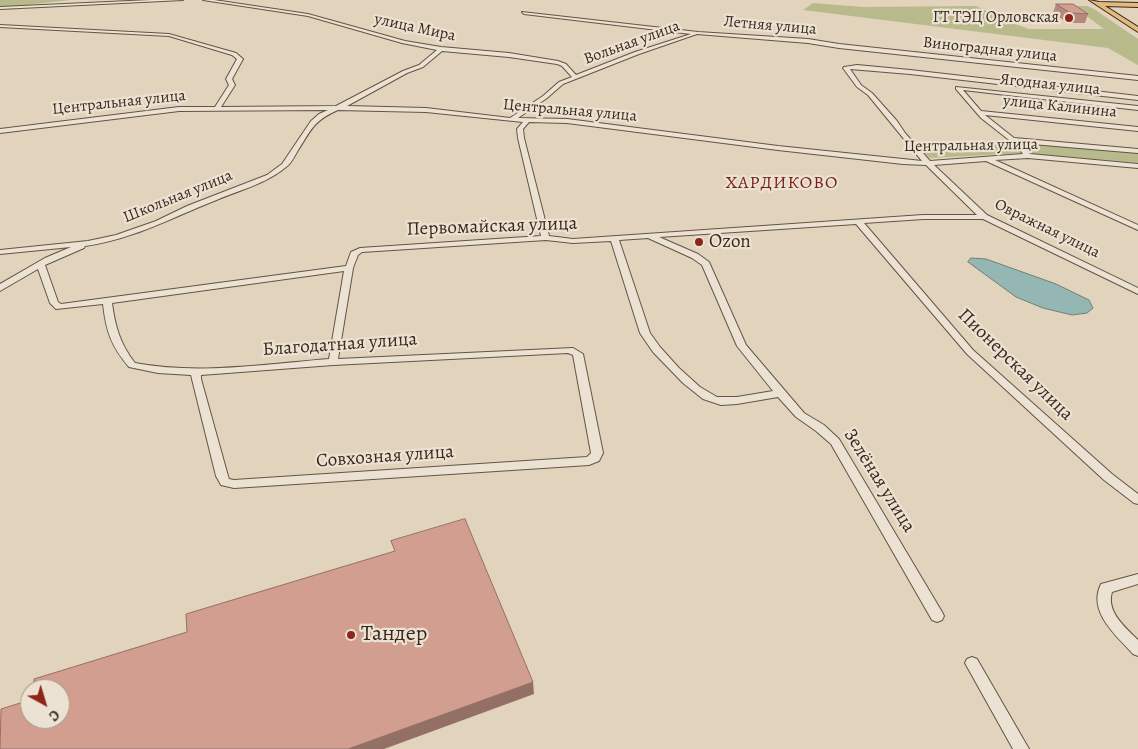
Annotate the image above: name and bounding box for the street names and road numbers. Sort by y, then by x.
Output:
street label: улица Мира [373,10,457,46]
street label: Летняя улица [723,12,817,40]
street label: Вольная улица [581,17,683,69]
street label: Виноградная улица [922,33,1058,67]
street label: Ягодная улица [999,70,1101,100]
street label: Центральная улица [51,86,187,120]
street label: улица Калинина [1002,91,1118,123]
street label: Центральная улица [502,96,638,126]
street label: Центральная улица [904,135,1038,157]
street label: Школьная улица [120,166,236,228]
street label: Овражная улица [991,195,1103,263]
street label: Первомайская улица [406,213,578,241]
street label: Пионерская улица [953,304,1077,426]
street label: Благодатная улица [262,328,418,362]
street label: Зелёная улица [838,425,920,537]
street label: Совхозная улица [315,441,455,473]

